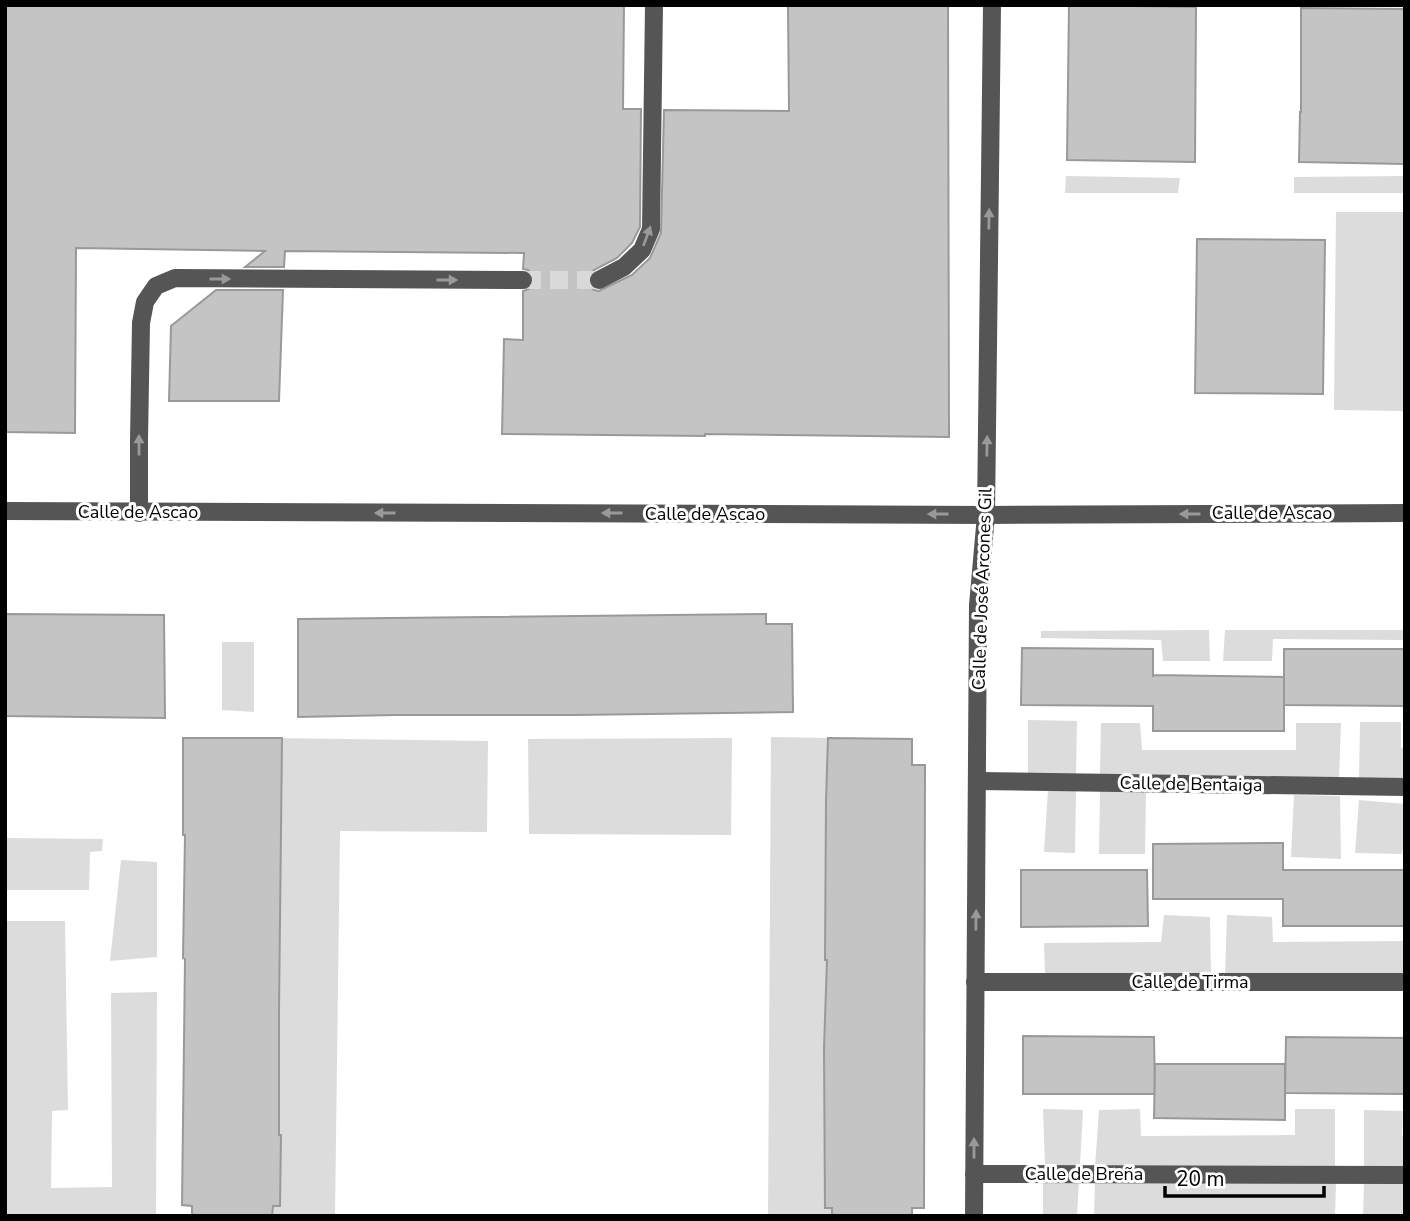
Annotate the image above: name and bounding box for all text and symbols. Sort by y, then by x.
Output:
one-way arrow [984,208,995,230]
one-way arrow [642,225,653,246]
one-way arrow [209,273,231,285]
one-way arrow [436,274,458,286]
one-way arrow [133,433,145,455]
one-way arrow [981,435,993,457]
street label: Calle de José Arcones Gil [966,487,998,691]
street label: Calle de Ascao [78,500,198,524]
street label: Calle de Ascao [1212,501,1332,525]
street label: Calle de Ascao [645,502,765,526]
one-way arrow [373,507,395,519]
one-way arrow [601,507,623,519]
one-way arrow [926,508,948,520]
one-way arrow [1178,508,1200,520]
street label: Calle de Bentaiga [1119,771,1263,797]
one-way arrow [970,909,982,931]
street label: Calle de Tirma [1131,970,1249,994]
one-way arrow [968,1136,980,1158]
scale bar [1165,1154,1324,1198]
street label: Calle de Breña [1025,1162,1143,1186]
text: 20 m [1176,1165,1225,1193]

